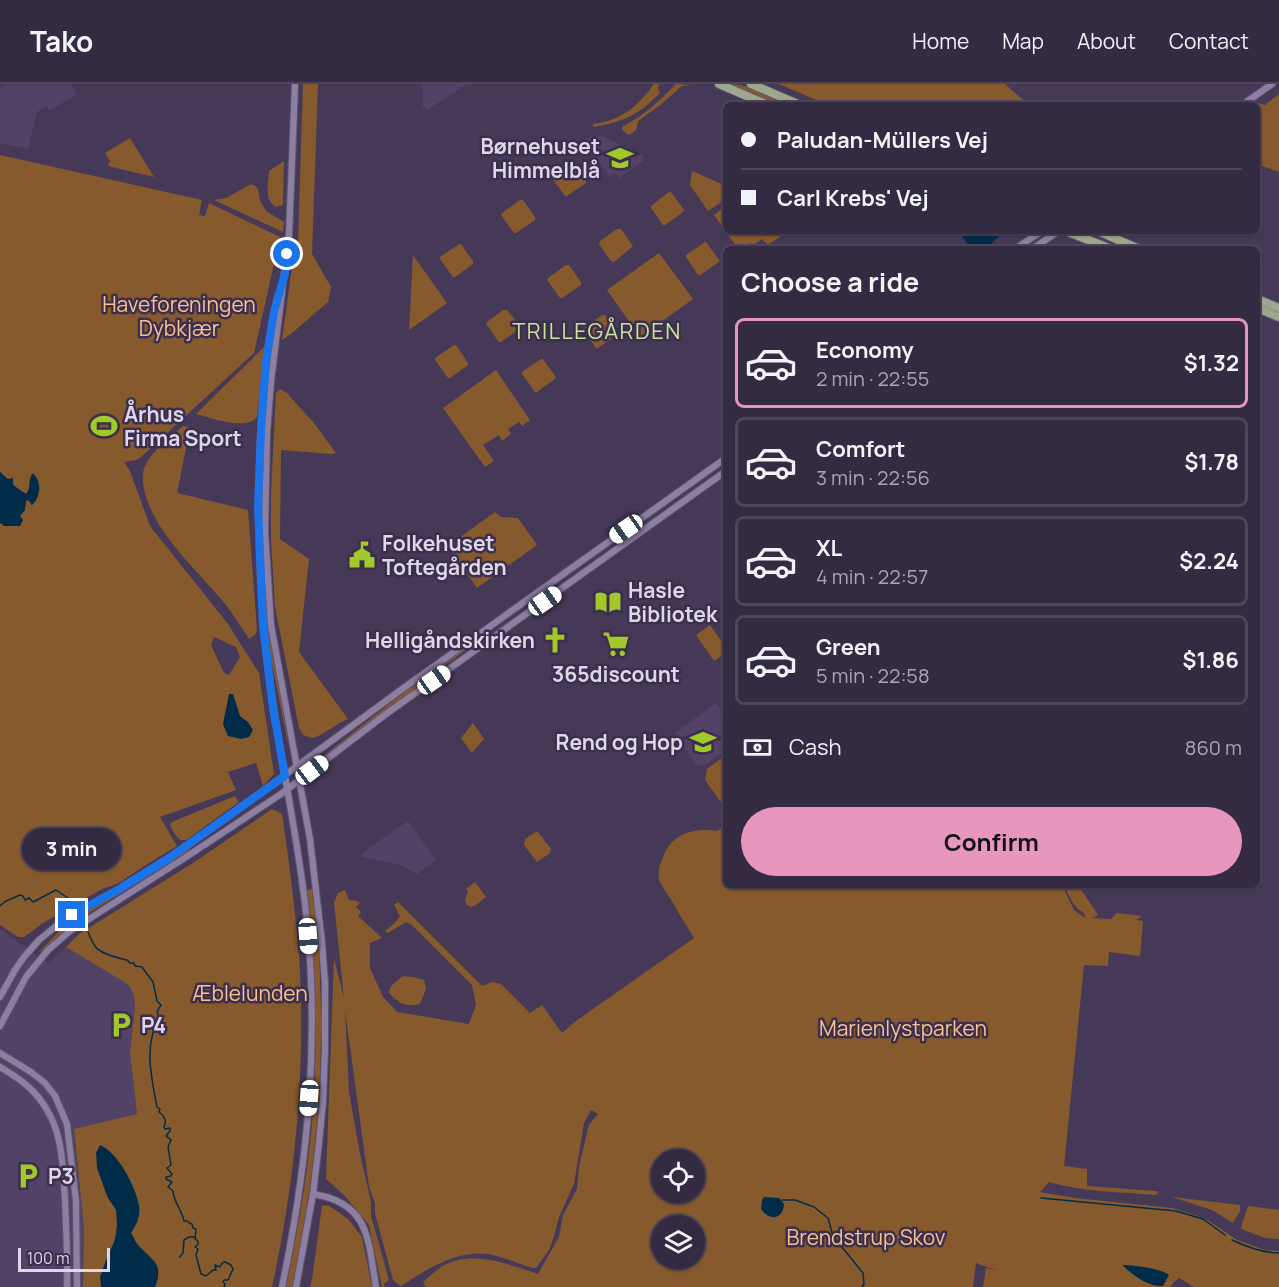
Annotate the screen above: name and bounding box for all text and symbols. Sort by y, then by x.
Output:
text: Tako [30,22,93,60]
text: Home [912,27,969,55]
text: Map [1002,27,1044,55]
text: About [1077,27,1136,55]
text: Contact [1169,27,1249,55]
text: Paludan-Müllers Vej [777,125,988,155]
place label: Børnehuset Himmelblå [480,132,600,184]
school or university icon: Børnehuset Himmelblå [605,143,635,173]
text: Carl Krebs' Vej [777,183,929,213]
route start [273,240,300,267]
text: Choose a ride [741,263,919,300]
park label: Haveforeningen Dybkjær [102,290,256,342]
district label: TRILLEGÅRDEN [512,316,682,346]
text: Economy [816,335,914,365]
icon: car [744,336,798,390]
text: $1.32 [1184,348,1239,378]
text: 2 min · 22:55 [816,365,929,392]
place label: Århus Firma Sport [124,399,242,452]
sports icon: Århus Firma Sport [89,411,119,441]
text: Comfort [816,434,905,464]
icon: car [744,435,798,489]
text: $1.78 [1185,447,1239,477]
text: 3 min · 22:56 [816,464,930,491]
car [606,511,646,547]
place label: Folkehuset Toftegården [382,529,507,581]
text: XL [816,533,842,563]
icon: car [744,534,798,588]
public building icon: Folkehuset Toftegården [347,540,377,570]
text: $2.24 [1179,546,1239,576]
text: 4 min · 22:57 [816,563,928,590]
place label: Hasle Bibliotek [628,576,718,628]
car [525,583,565,619]
library icon: Hasle Bibliotek [593,587,623,617]
church icon: Helligåndskirken [540,625,570,655]
place label: Helligåndskirken [365,626,535,654]
supermarket icon: 365discount [601,629,631,659]
text: Green [816,632,881,662]
icon: car [744,633,798,687]
text: $1.86 [1183,645,1239,675]
place label: 365discount [552,660,680,688]
car [414,662,454,698]
text: 5 min · 22:58 [816,662,930,689]
school or university icon: Rend og Hop [688,727,718,757]
place label: Rend og Hop [556,728,683,756]
icon: cash [741,731,774,764]
text: Cash [789,732,842,762]
text: 860 m [1185,734,1242,761]
car [292,752,332,788]
button: Confirm [741,807,1242,876]
callout: 3 min [22,828,122,870]
text: 3 min [46,835,97,862]
route end [58,901,85,928]
car [298,917,318,955]
park label: Æblelunden [192,979,308,1007]
parking icon: P4 [106,1010,136,1040]
place label: P4 [141,1011,166,1039]
park label: Marienlystparken [819,1014,987,1042]
car [299,1079,319,1117]
map controls [651,1149,705,1269]
button: locate [651,1149,705,1203]
parking icon: P3 [13,1161,43,1191]
place label: P3 [48,1162,74,1190]
button: layers [651,1215,705,1269]
park label: Brendstrup Skov [787,1223,946,1251]
scale bar [18,1245,110,1272]
text: 100 m [27,1247,70,1269]

